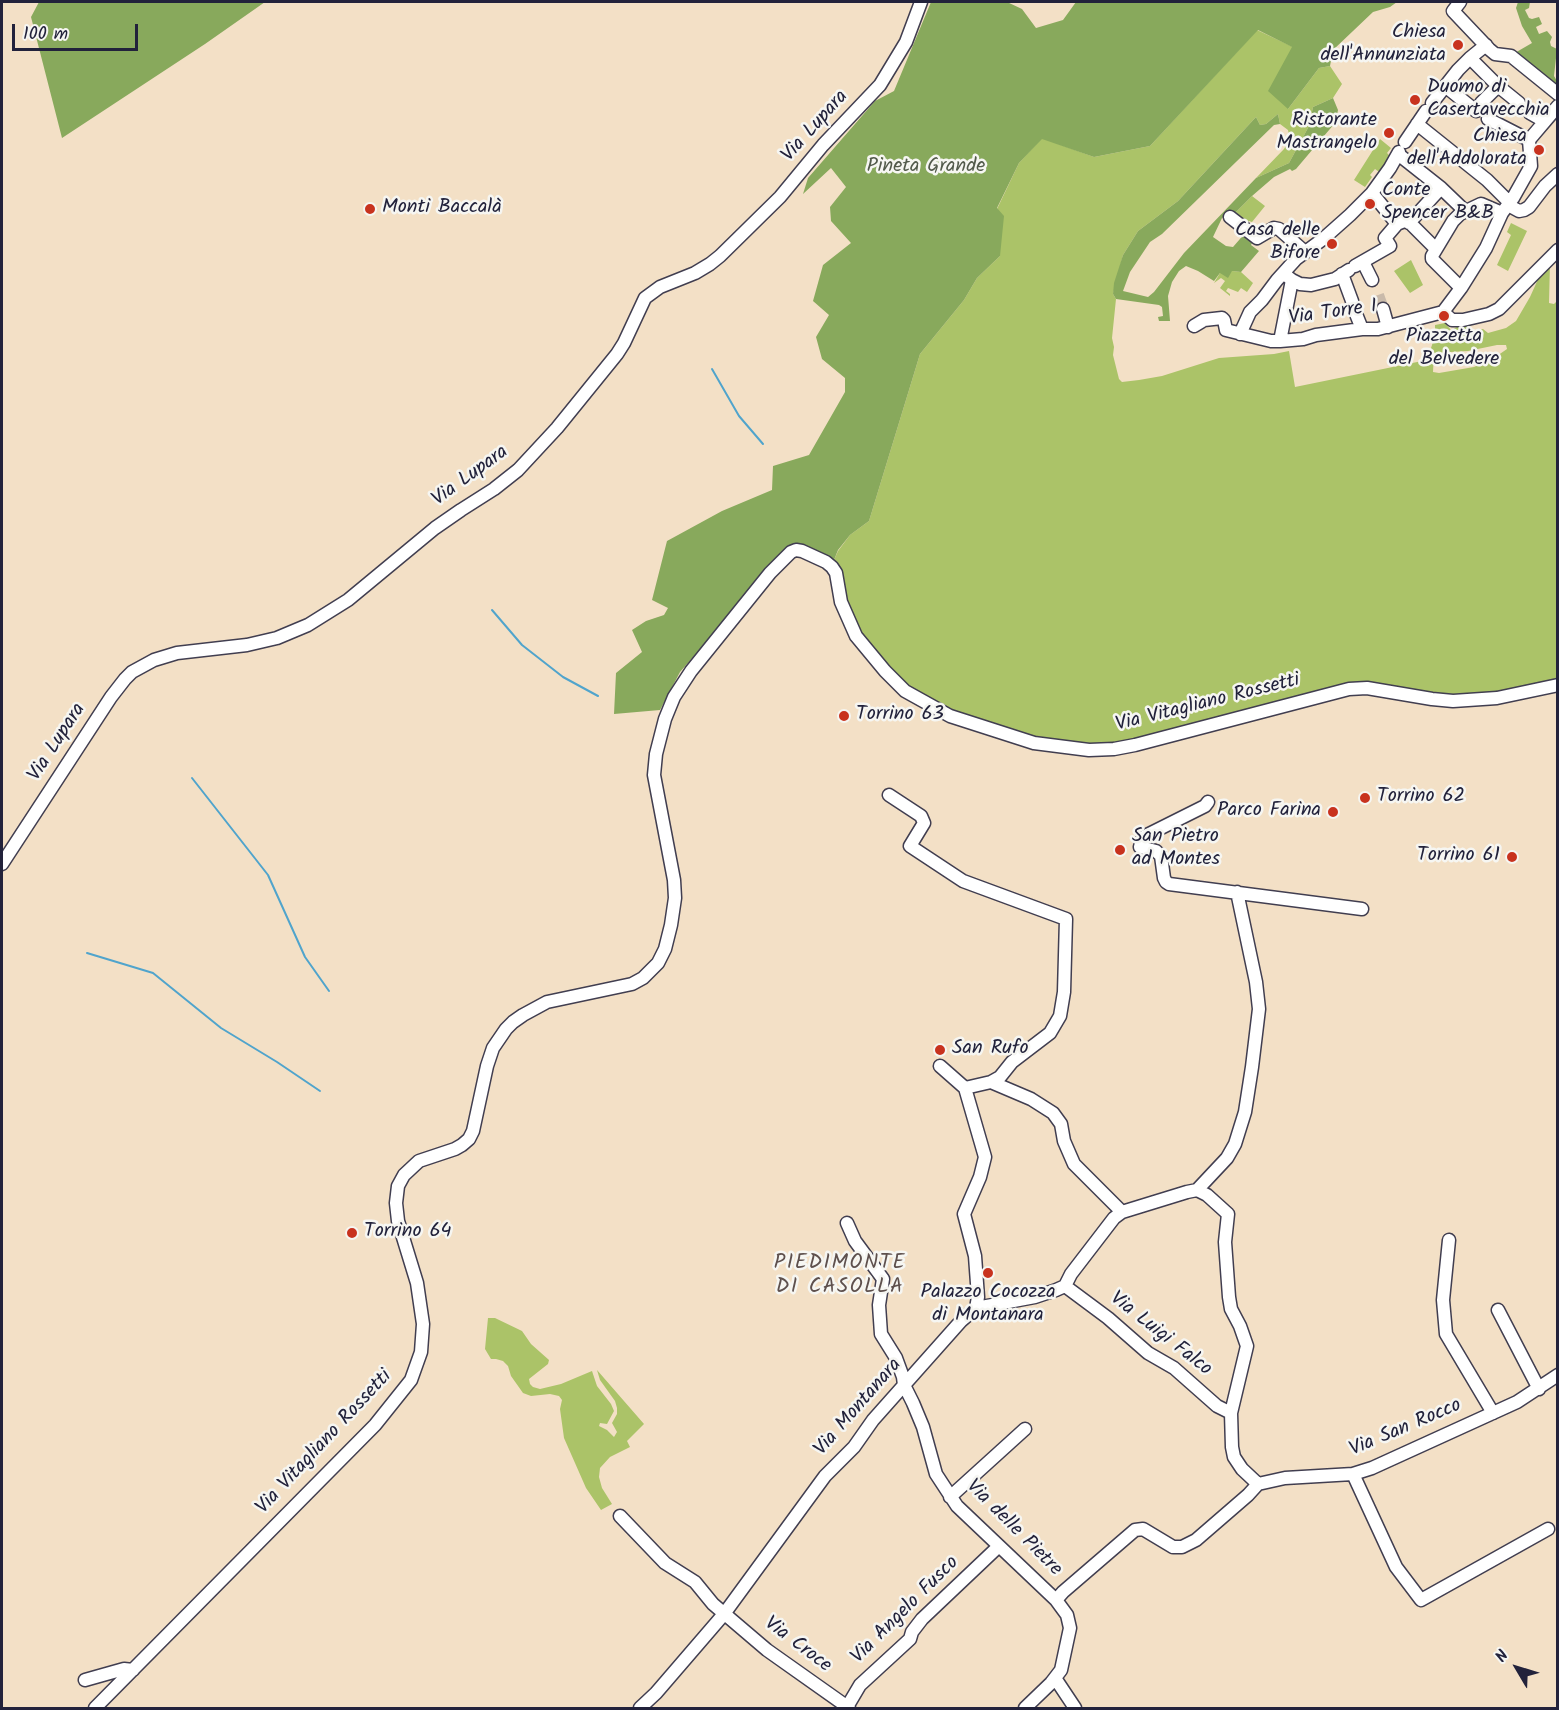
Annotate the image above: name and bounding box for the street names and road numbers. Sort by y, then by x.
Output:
street label: Via Lupara [778,86,854,168]
street label: Via Torre I [1287,296,1379,332]
street label: Via Lupara [428,441,514,513]
street label: Via Vitagliano Rossetti [1114,670,1302,738]
street label: Via Lupara [24,699,92,787]
street label: Via Luigi Falco [1104,1288,1216,1382]
street label: Via Montanara [810,1354,908,1462]
street label: Via Vitagliano Rossetti [252,1366,398,1520]
street label: Via San Rocco [1347,1395,1465,1463]
street label: Via delle Pietre [960,1476,1066,1582]
street label: Via Angelo Fusco [847,1552,965,1670]
street label: Via Croce [758,1613,836,1679]

